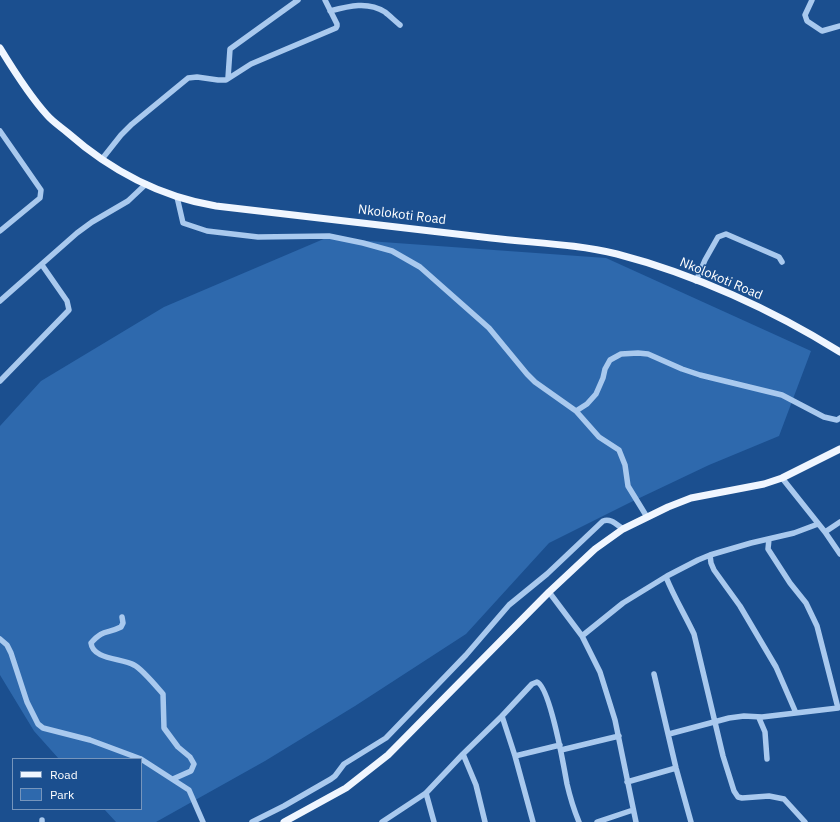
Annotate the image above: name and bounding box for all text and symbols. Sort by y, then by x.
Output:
street label: Nkolokoti Road [357,202,447,228]
street label: Nkolokoti Road [677,255,765,303]
legend [12,758,142,810]
text: Road [50,767,78,782]
text: Park [50,787,74,802]

